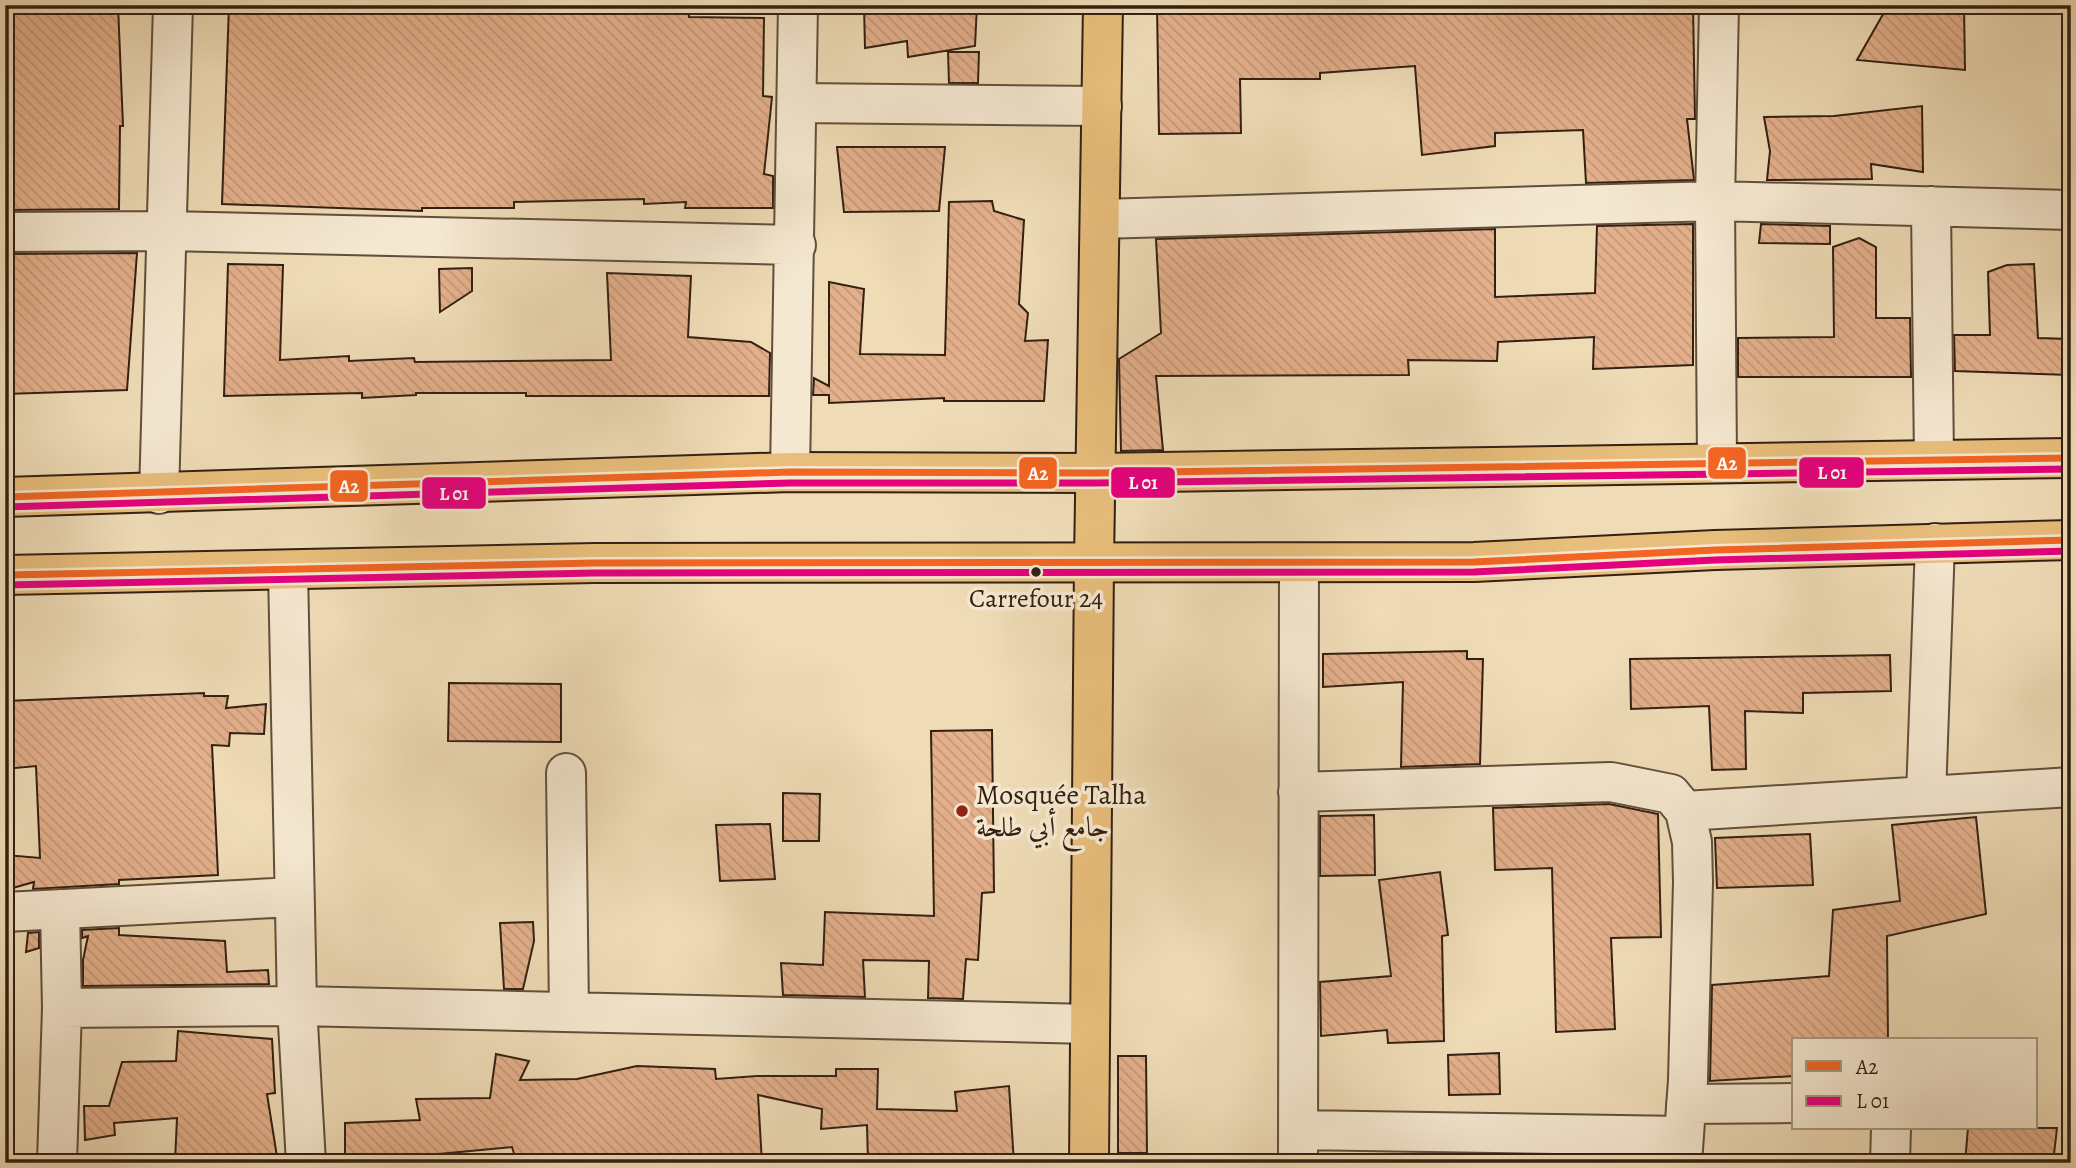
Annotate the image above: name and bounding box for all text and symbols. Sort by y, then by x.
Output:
line badge: A2 [1707,446,1747,480]
text: A2 [1715,451,1738,477]
line badge: A2 [1018,456,1058,490]
line badge: L 01 [1798,456,1865,489]
text: L 01 [1817,460,1847,486]
text: A2 [1026,461,1049,487]
line badge: L 01 [1110,466,1176,499]
line badge: A2 [329,469,369,503]
text: L 01 [1128,470,1158,496]
text: A2 [337,474,360,500]
line badge: L 01 [421,476,487,510]
text: L 01 [439,481,469,507]
marker: Carrefour 24 [1029,565,1043,579]
place label: Carrefour 24 [969,581,1103,616]
place label: Mosquée Talha جامع أبي طلحة [976,776,1146,852]
marker: Mosquée Talha جامع أبي طلحة [954,803,970,819]
legend [1792,1038,2038,1130]
text: A2 [1855,1053,1878,1081]
text: L 01 [1856,1087,1889,1115]

